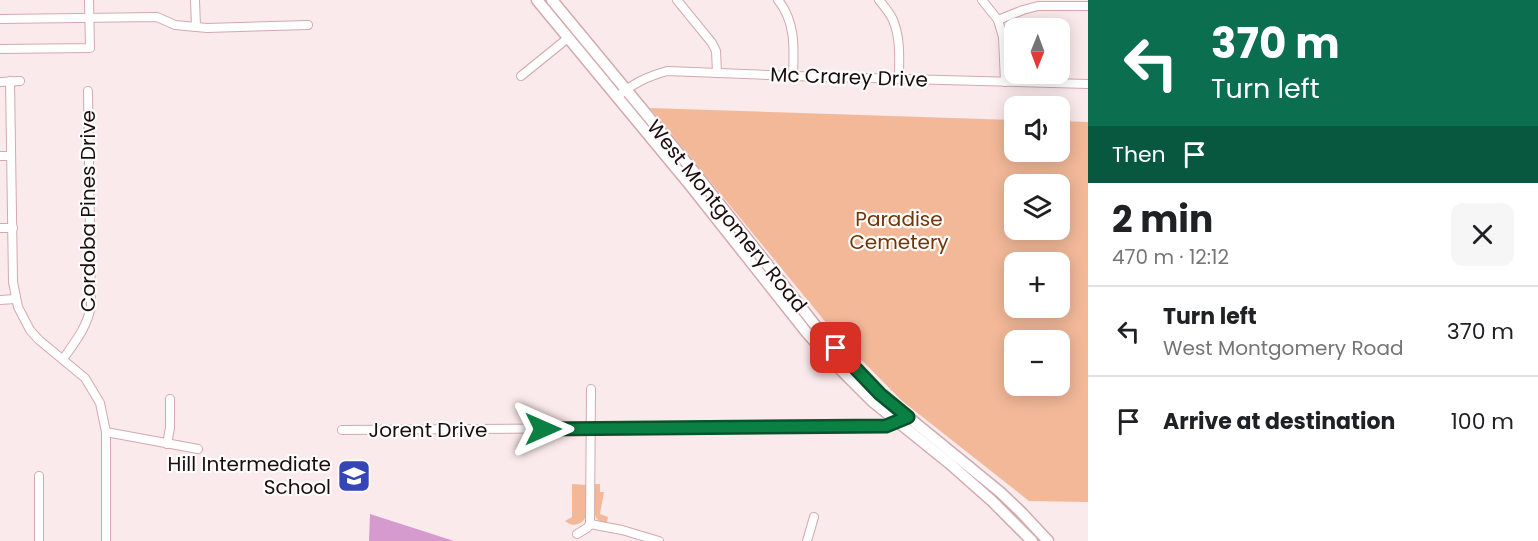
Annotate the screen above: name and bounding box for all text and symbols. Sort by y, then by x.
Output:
text: 370 m [1211,14,1340,73]
north arrow [1004,18,1070,84]
map controls [1004,18,1070,396]
icon: left [1112,24,1190,102]
street label: Mc Crarey Drive [770,60,928,94]
text: Turn left [1211,70,1320,107]
button: sound [1004,96,1070,162]
street label: Cordoba Pines Drive [74,110,102,312]
street label: West Montgomery Road [640,114,814,318]
icon: arrive [1178,138,1211,171]
text: Then [1112,139,1166,170]
button: layers [1004,174,1070,240]
text: 2 min [1112,194,1213,245]
button: close [1451,203,1514,266]
park label: Paradise Cemetery [849,205,949,256]
text: 470 m · 12:12 [1112,243,1229,271]
button: + [1004,252,1070,318]
text: Turn left [1163,301,1257,332]
icon: left [1112,315,1145,348]
text: 370 m [1447,316,1514,347]
pin [810,322,861,373]
button: − [1004,330,1070,396]
icon: arrive [819,331,852,364]
text: West Montgomery Road [1163,334,1403,362]
position arrow [511,397,575,461]
icon: arrive [1112,405,1145,438]
text: Arrive at destination [1163,406,1395,437]
text: 100 m [1451,406,1514,437]
street label: Jorent Drive [369,416,487,444]
place label: Hill Intermediate School [168,450,331,501]
school or university icon: Hill Intermediate School [336,458,372,494]

